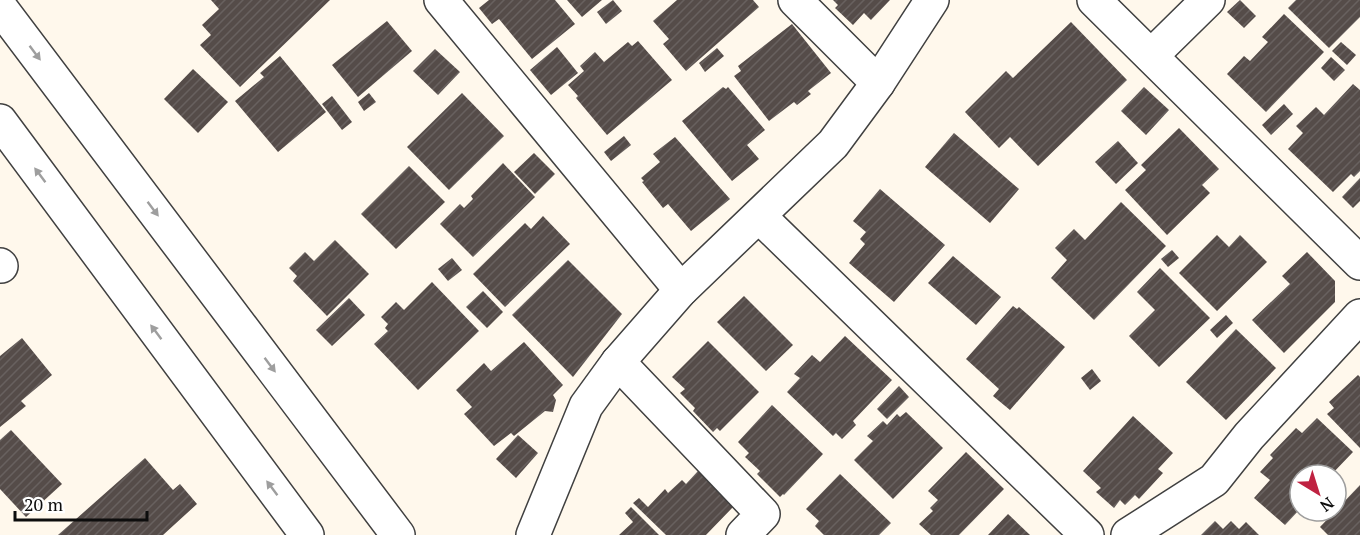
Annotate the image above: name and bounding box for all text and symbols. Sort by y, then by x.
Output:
one-way arrow [29,46,41,61]
one-way arrow [33,167,46,183]
one-way arrow [146,202,158,217]
one-way arrow [150,324,162,340]
one-way arrow [264,357,276,373]
north arrow [1288,463,1348,523]
one-way arrow [266,480,279,496]
scale bar [15,484,147,522]
text: 20 m [24,492,64,516]
text: N [1316,492,1339,517]

